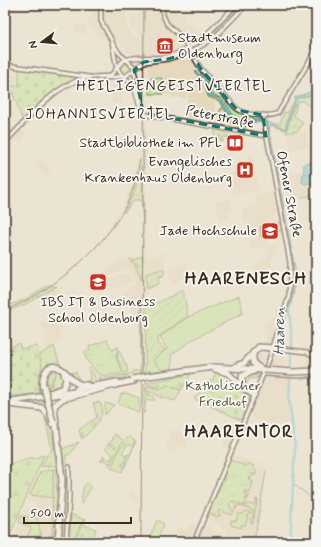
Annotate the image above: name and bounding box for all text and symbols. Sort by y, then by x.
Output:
north arrow [22,22,62,62]
place label: Stadtmuseum Oldenburg [178,29,261,64]
museum icon: Stadtmuseum Oldenburg [155,36,175,56]
text: N [26,39,41,50]
district label: HEILIGENGEISTVIERTEL [76,77,272,97]
street label: Peterstraße [184,102,256,132]
district label: JOHANNISVIERTEL [25,105,175,125]
library icon: Stadtbibliothek im PFL [225,133,245,153]
place label: Stadtbibliothek im PFL [80,134,222,152]
street label: Ofener Straße [272,149,306,239]
place label: Evangelisches Krankenhaus Oldenburg [85,153,232,187]
hospital icon: Evangelisches Krankenhaus Oldenburg [235,160,255,180]
school or university icon: Jade Hochschule [260,221,280,241]
place label: Jade Hochschule [160,222,257,240]
district label: HAARENESCH [185,267,307,291]
school or university icon: IBS IT & Business School Oldenburg [88,272,108,292]
place label: IBS IT & Business School Oldenburg [40,293,156,327]
water label: Haaren [270,306,290,356]
park label: Katholischer Friedhof [185,377,261,411]
district label: HAARENTOR [185,420,293,444]
scale bar [24,499,131,525]
text: 500 m [30,506,64,522]

